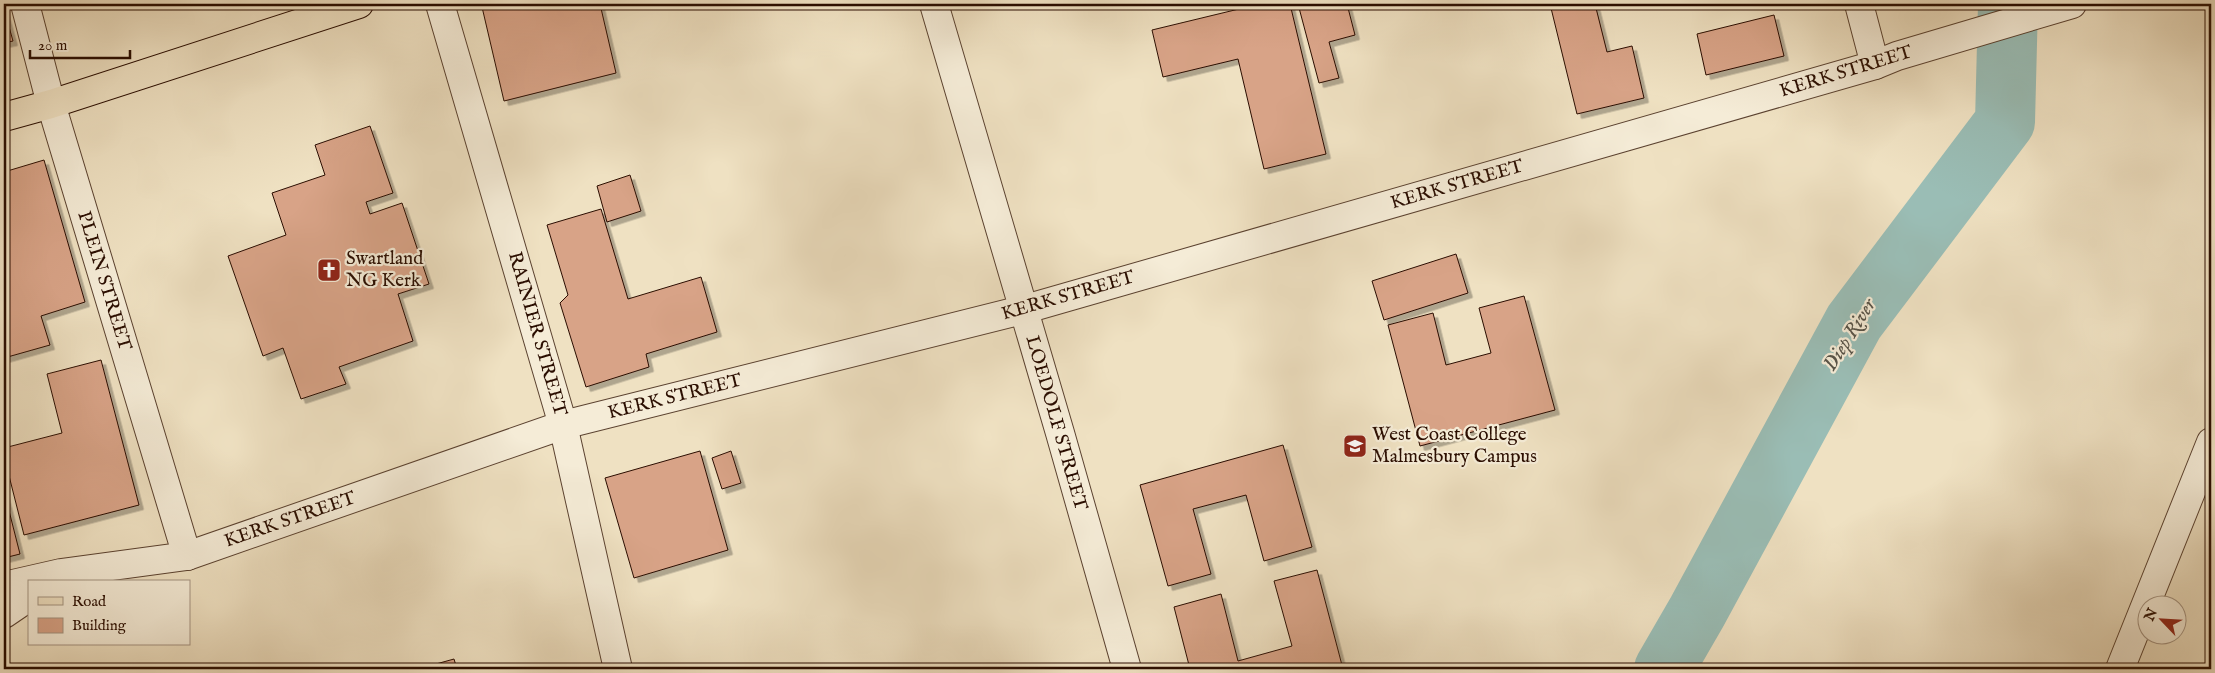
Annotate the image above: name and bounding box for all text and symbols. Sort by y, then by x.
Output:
scale bar [30,28,130,60]
text: 20 m [38,36,68,55]
street label: KERK STREET [1777,40,1915,104]
street label: KERK STREET [1388,155,1526,215]
street label: PLEIN STREET [71,208,137,354]
place label: Swartland NG Kerk [346,247,424,293]
street label: RAINIER STREET [502,249,572,419]
church icon: Swartland NG Kerk [316,257,342,283]
street label: KERK STREET [999,266,1137,326]
water label: Diep River [1818,293,1883,376]
street label: LOEDOLF STREET [1020,333,1092,513]
street label: KERK STREET [606,369,745,425]
place label: West Coast College Malmesbury Campus [1372,423,1537,469]
school or university icon: West Coast College Malmesbury Campus [1342,433,1368,459]
street label: KERK STREET [221,486,359,554]
legend [28,580,190,646]
text: Road [72,592,107,611]
north arrow [2138,596,2188,646]
text: N [2140,606,2162,625]
text: Building [72,616,127,635]

